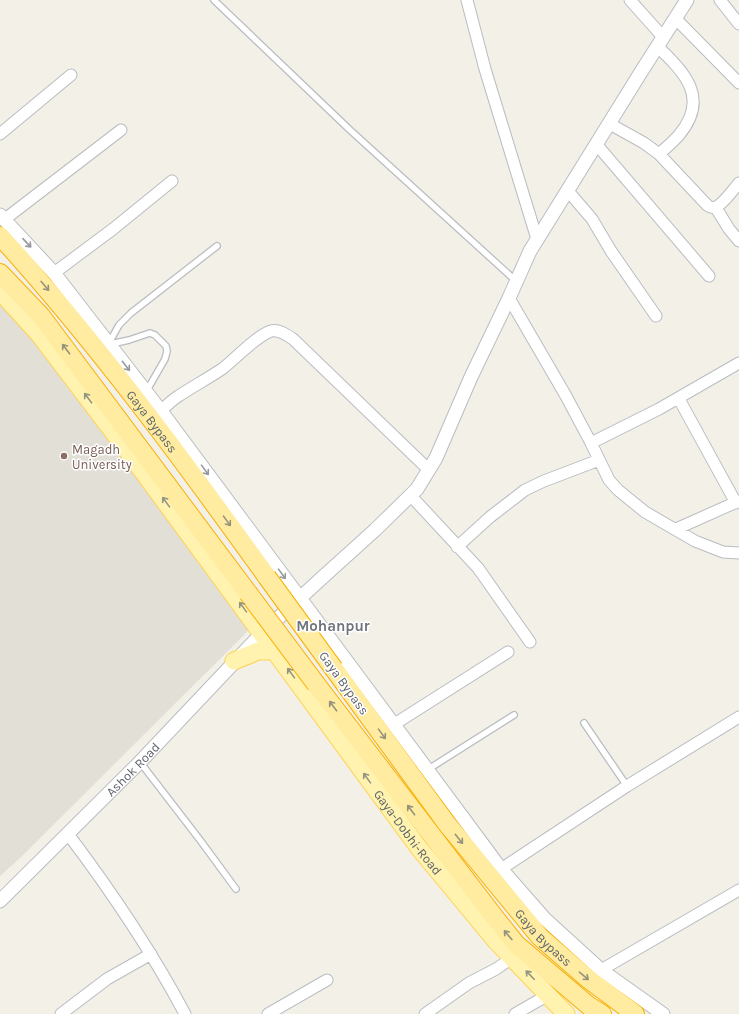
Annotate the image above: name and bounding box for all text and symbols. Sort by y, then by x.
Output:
one-way arrow [22,238,31,248]
one-way arrow [40,281,49,291]
one-way arrow [61,343,70,354]
one-way arrow [121,361,130,372]
street label: Gaya Bypass [124,387,181,456]
one-way arrow [83,393,92,404]
place label: Magadh University [72,442,132,472]
marker: Magadh University [59,451,69,461]
one-way arrow [201,464,209,475]
one-way arrow [161,497,170,508]
one-way arrow [223,516,231,527]
one-way arrow [278,569,286,580]
one-way arrow [239,601,247,612]
district label: Mohanpur [296,617,370,635]
street label: Gaya Bypass [316,649,372,718]
one-way arrow [287,668,295,679]
one-way arrow [328,701,337,712]
one-way arrow [378,729,386,740]
street label: Ashok Road [103,739,162,799]
one-way arrow [363,773,372,784]
street label: Gaya-Dobhi-Road [371,787,445,878]
one-way arrow [407,804,416,815]
one-way arrow [455,833,464,844]
street label: Gaya Bypass [512,906,575,969]
one-way arrow [504,929,513,940]
one-way arrow [526,971,535,981]
one-way arrow [579,971,590,980]

